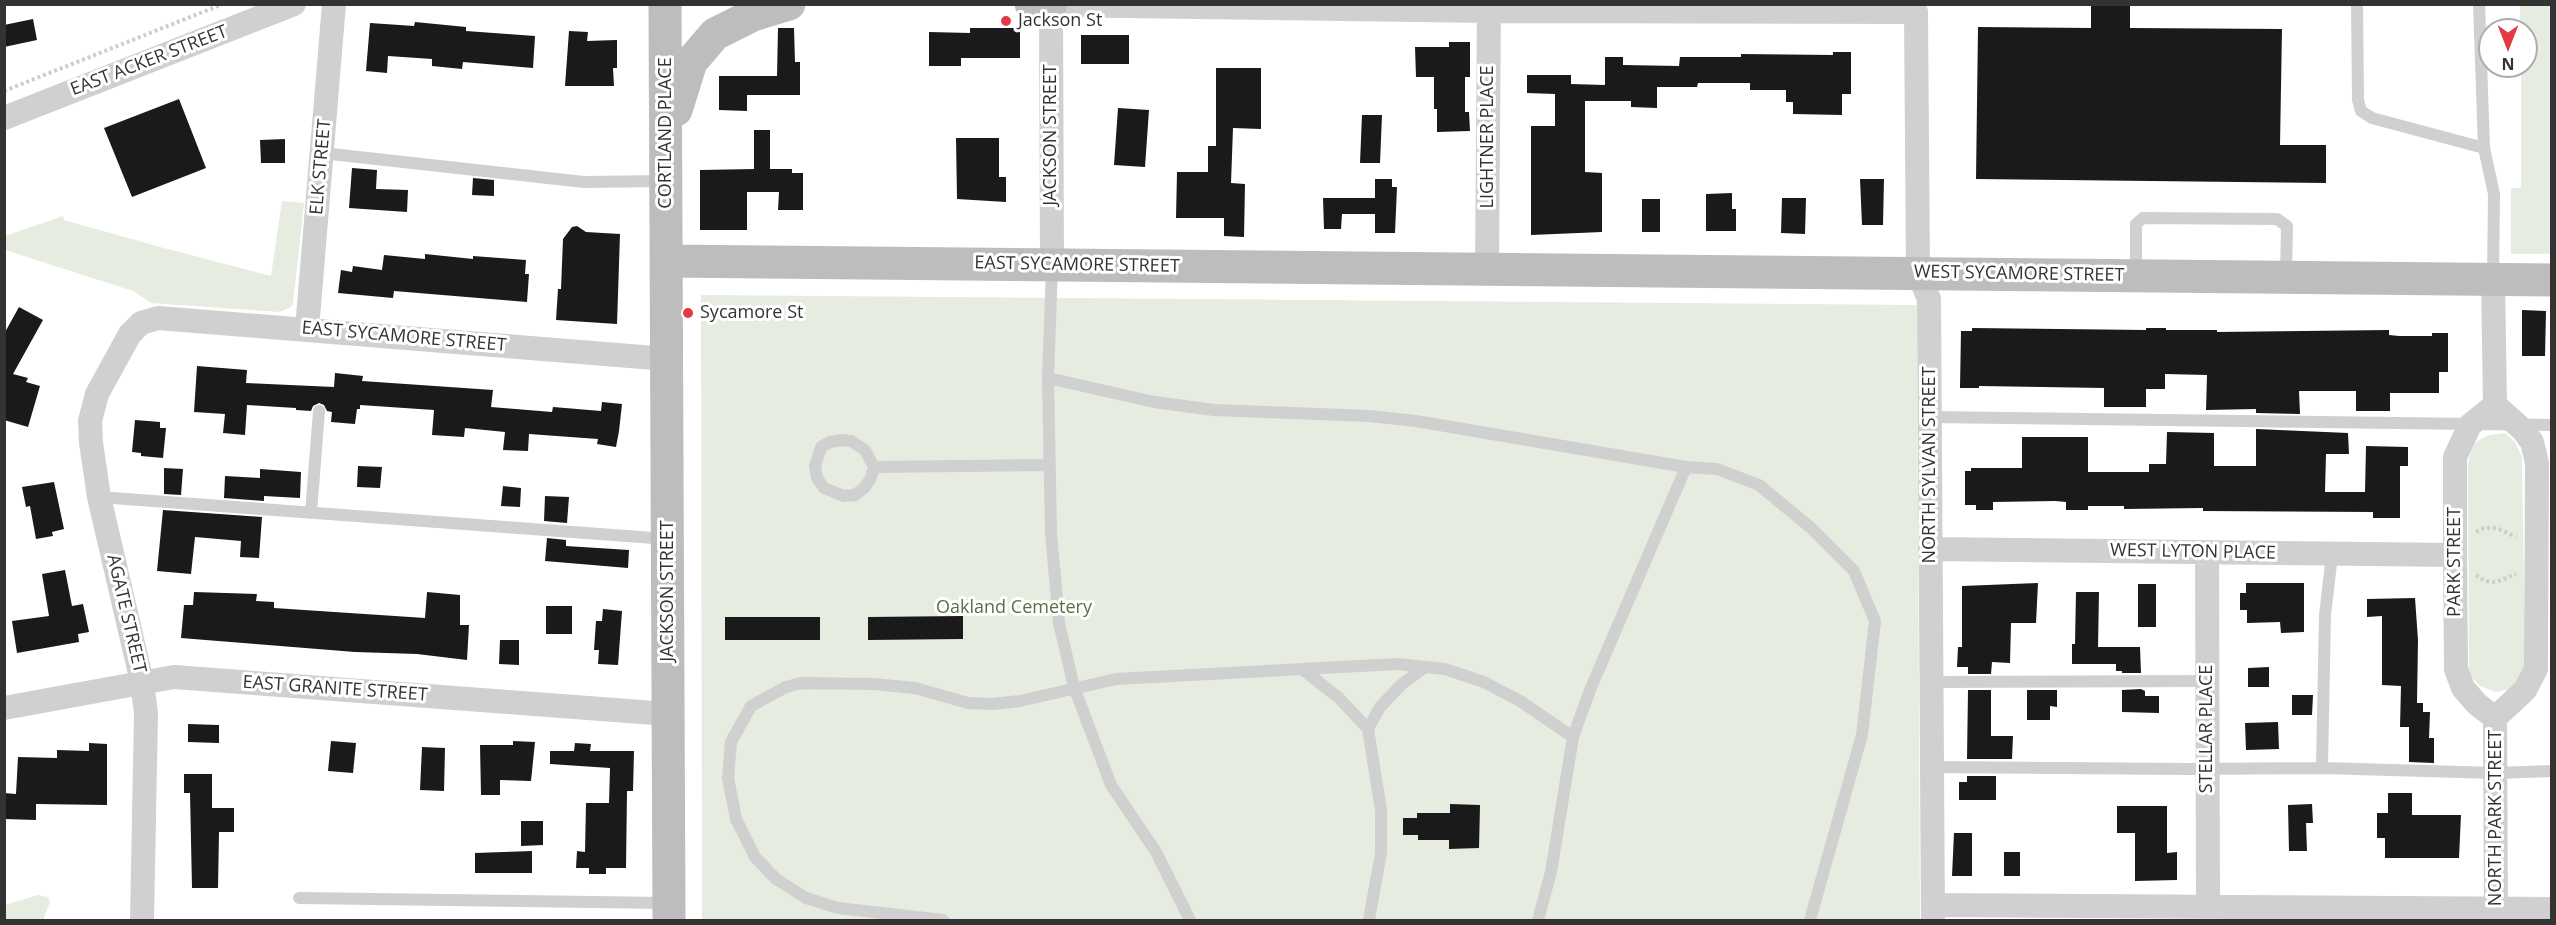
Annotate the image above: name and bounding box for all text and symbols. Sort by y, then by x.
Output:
place label: Jackson St [1018,10,1102,32]
marker: Jackson St [999,14,1013,28]
north arrow [2478,18,2538,78]
street label: EAST ACKER STREET [68,21,230,101]
text: N [2502,53,2515,75]
street label: CORTLAND PLACE [655,57,677,209]
street label: JACKSON STREET [1040,64,1062,206]
street label: LIGHTNER PLACE [1477,66,1499,208]
street label: ELK STREET [306,118,336,216]
street label: EAST SYCAMORE STREET [974,252,1180,278]
street label: WEST SYCAMORE STREET [1914,261,2124,287]
place label: Sycamore St [700,302,803,324]
marker: Sycamore St [681,306,695,320]
street label: EAST SYCAMORE STREET [301,317,507,357]
street label: NORTH SYLVAN STREET [1919,366,1941,564]
street label: PARK STREET [2444,507,2466,617]
street label: JACKSON STREET [657,520,679,662]
street label: WEST LYTON PLACE [2110,540,2276,564]
street label: AGATE STREET [102,552,150,676]
park label: Oakland Cemetery [936,597,1092,619]
street label: STELLAR PLACE [2196,665,2218,793]
street label: EAST GRANITE STREET [242,672,428,706]
street label: NORTH PARK STREET [2485,730,2507,906]

